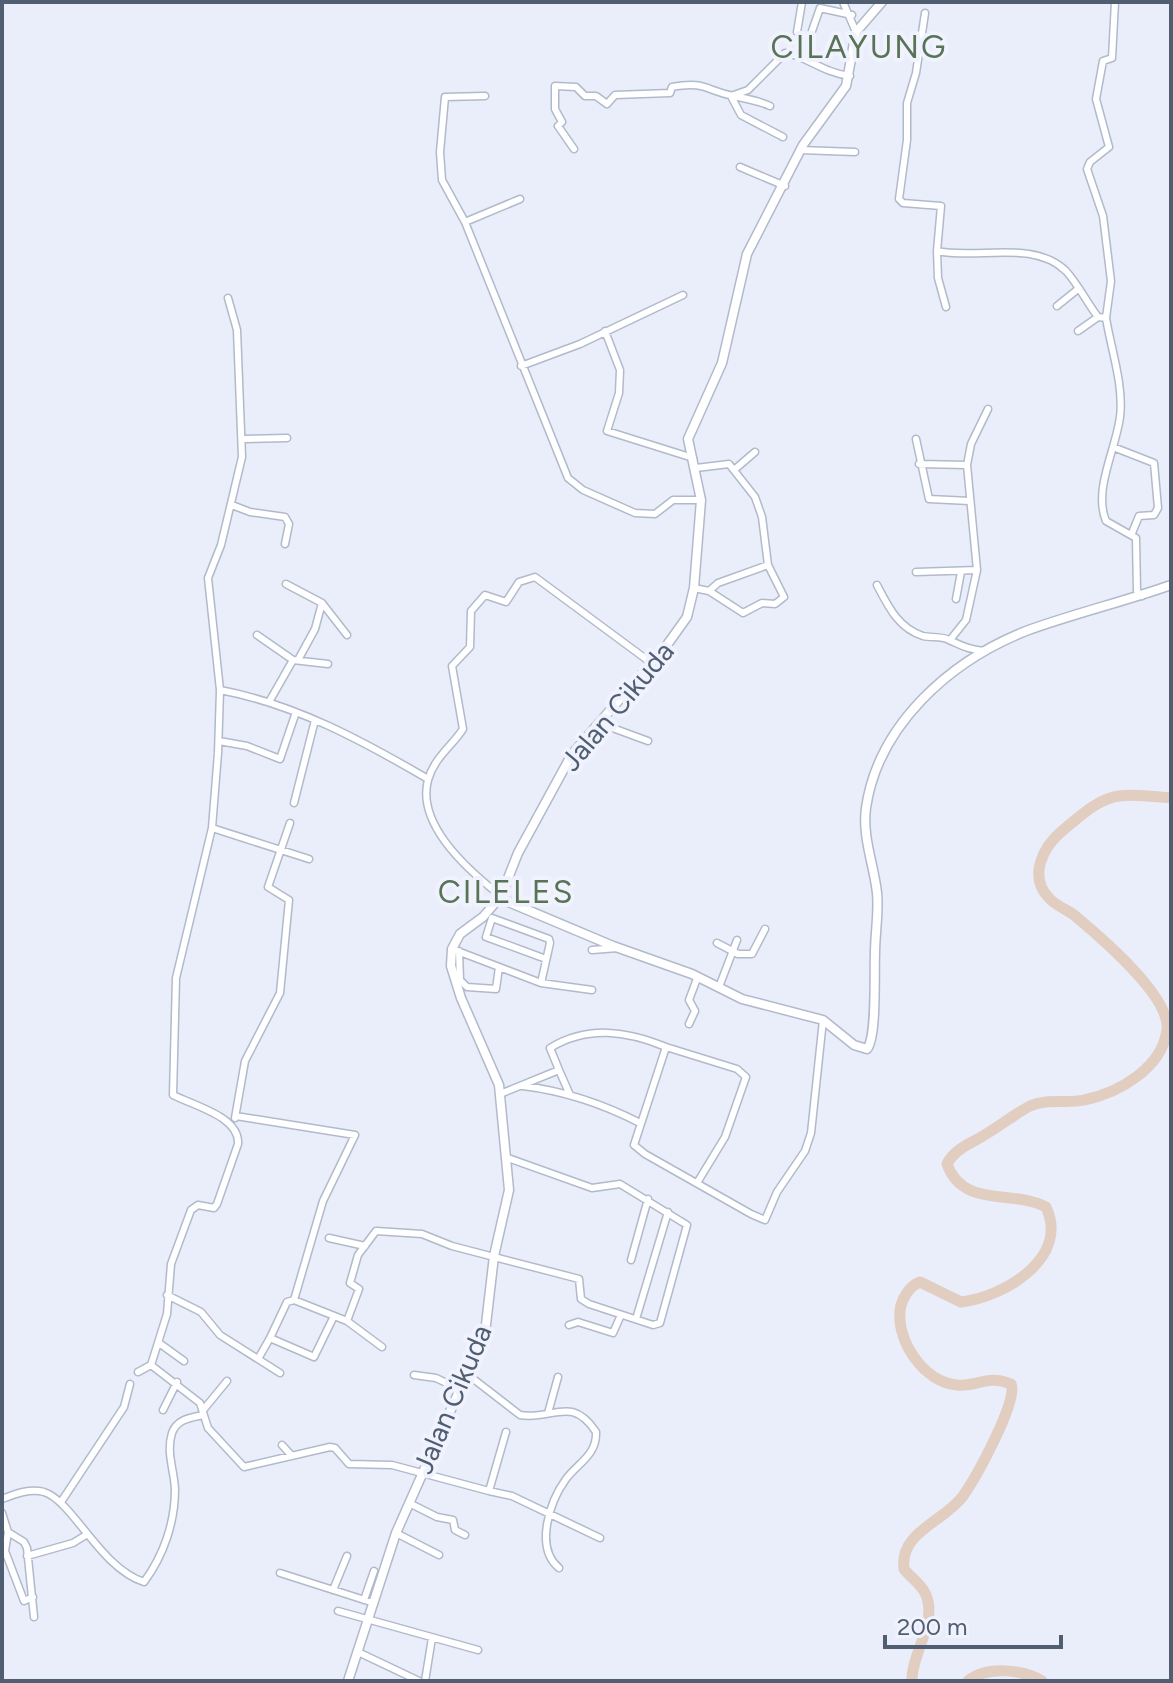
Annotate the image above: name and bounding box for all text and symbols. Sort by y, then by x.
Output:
district label: CILAYUNG [771,28,947,66]
street label: Jalan Cikuda [553,634,681,778]
district label: CILELES [438,873,574,911]
street label: Jalan Cikuda [405,1320,499,1478]
scale bar [885,1599,1061,1649]
text: 200 m [897,1612,968,1641]

